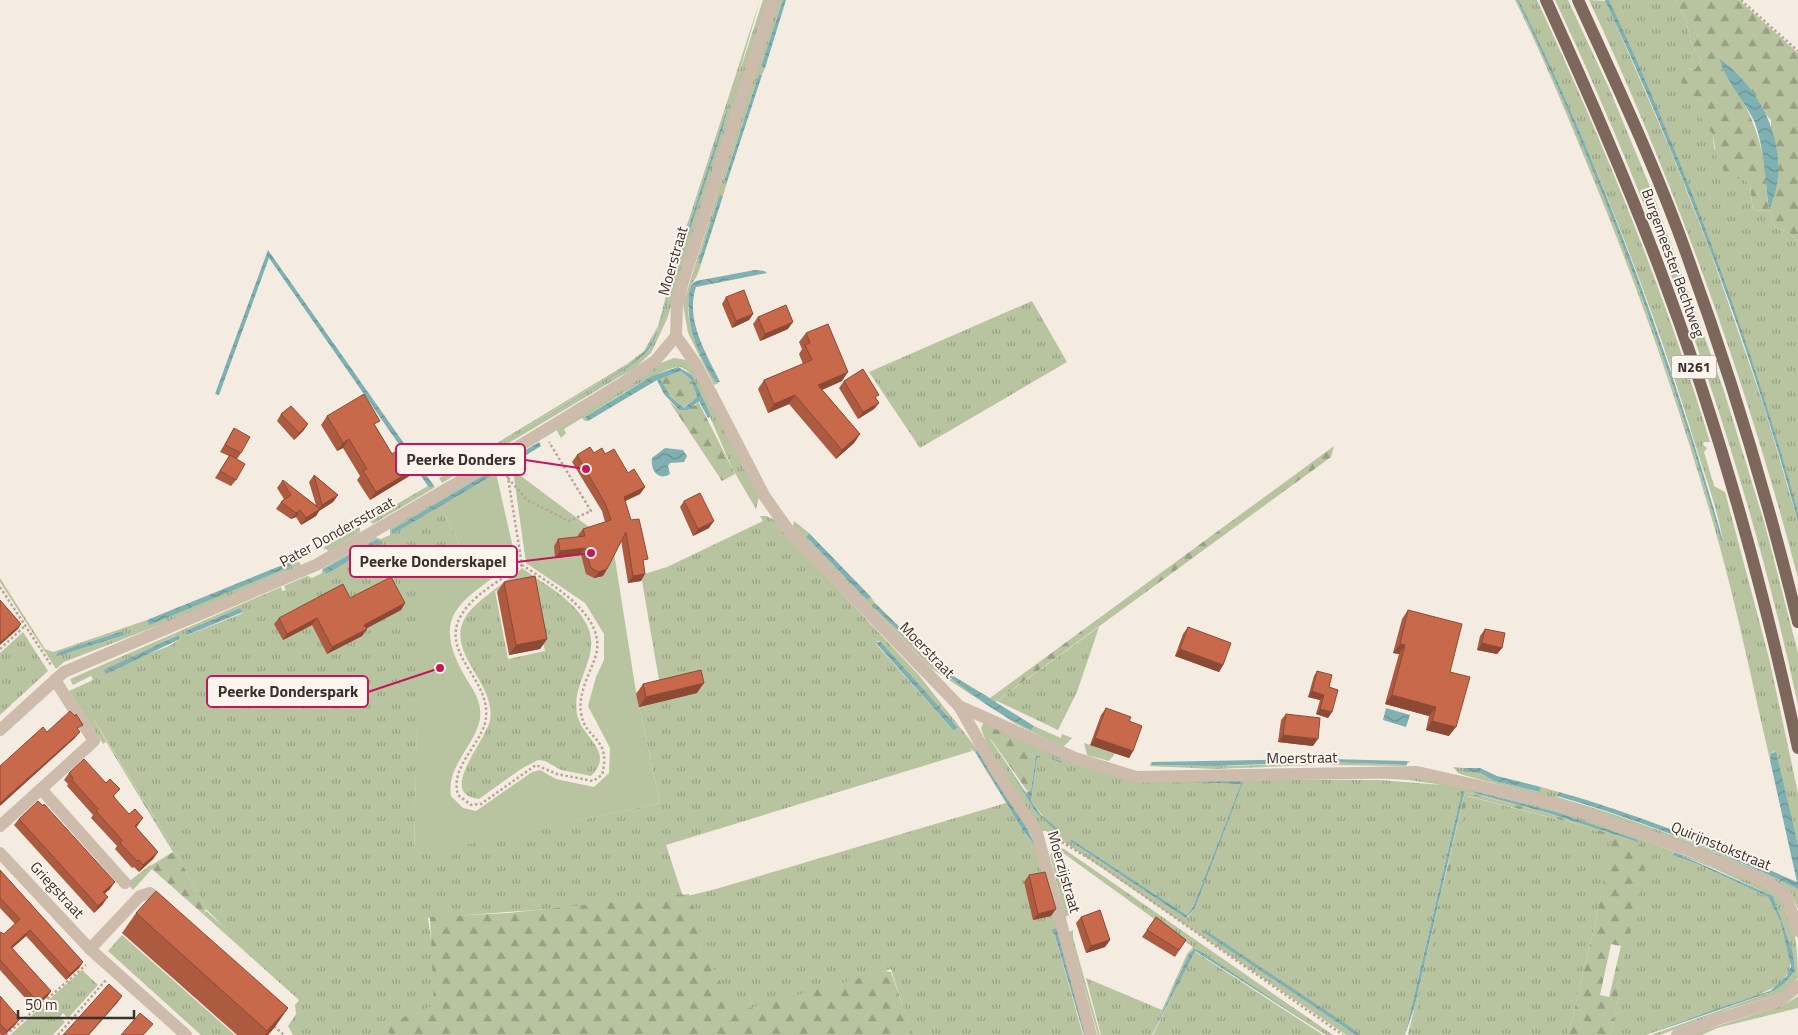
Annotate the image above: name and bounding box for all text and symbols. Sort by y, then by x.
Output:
street label: Burgemeester Bechtweg [1636,185,1711,341]
street label: Moerstraat [652,223,694,298]
road number: N261 [1672,356,1716,378]
callout: Peerke Donders [396,444,525,475]
text: Peerke Donders [406,447,516,471]
street label: Pater Dondersstraat [275,490,399,573]
callout: Peerke Donderskapel [350,546,517,577]
text: Peerke Donderskapel [359,549,507,573]
street label: Moerstraat [894,616,961,684]
callout: Peerke Donderspark [207,676,368,707]
text: Peerke Donderspark [218,679,359,703]
street label: Moerstraat [1266,745,1338,770]
street label: Quirijnstokstraat [1668,815,1775,876]
street label: Moerzijstraat [1042,828,1087,916]
street label: Griegstraat [25,856,90,924]
scale bar [18,988,134,1020]
text: 50 m [25,993,58,1016]

